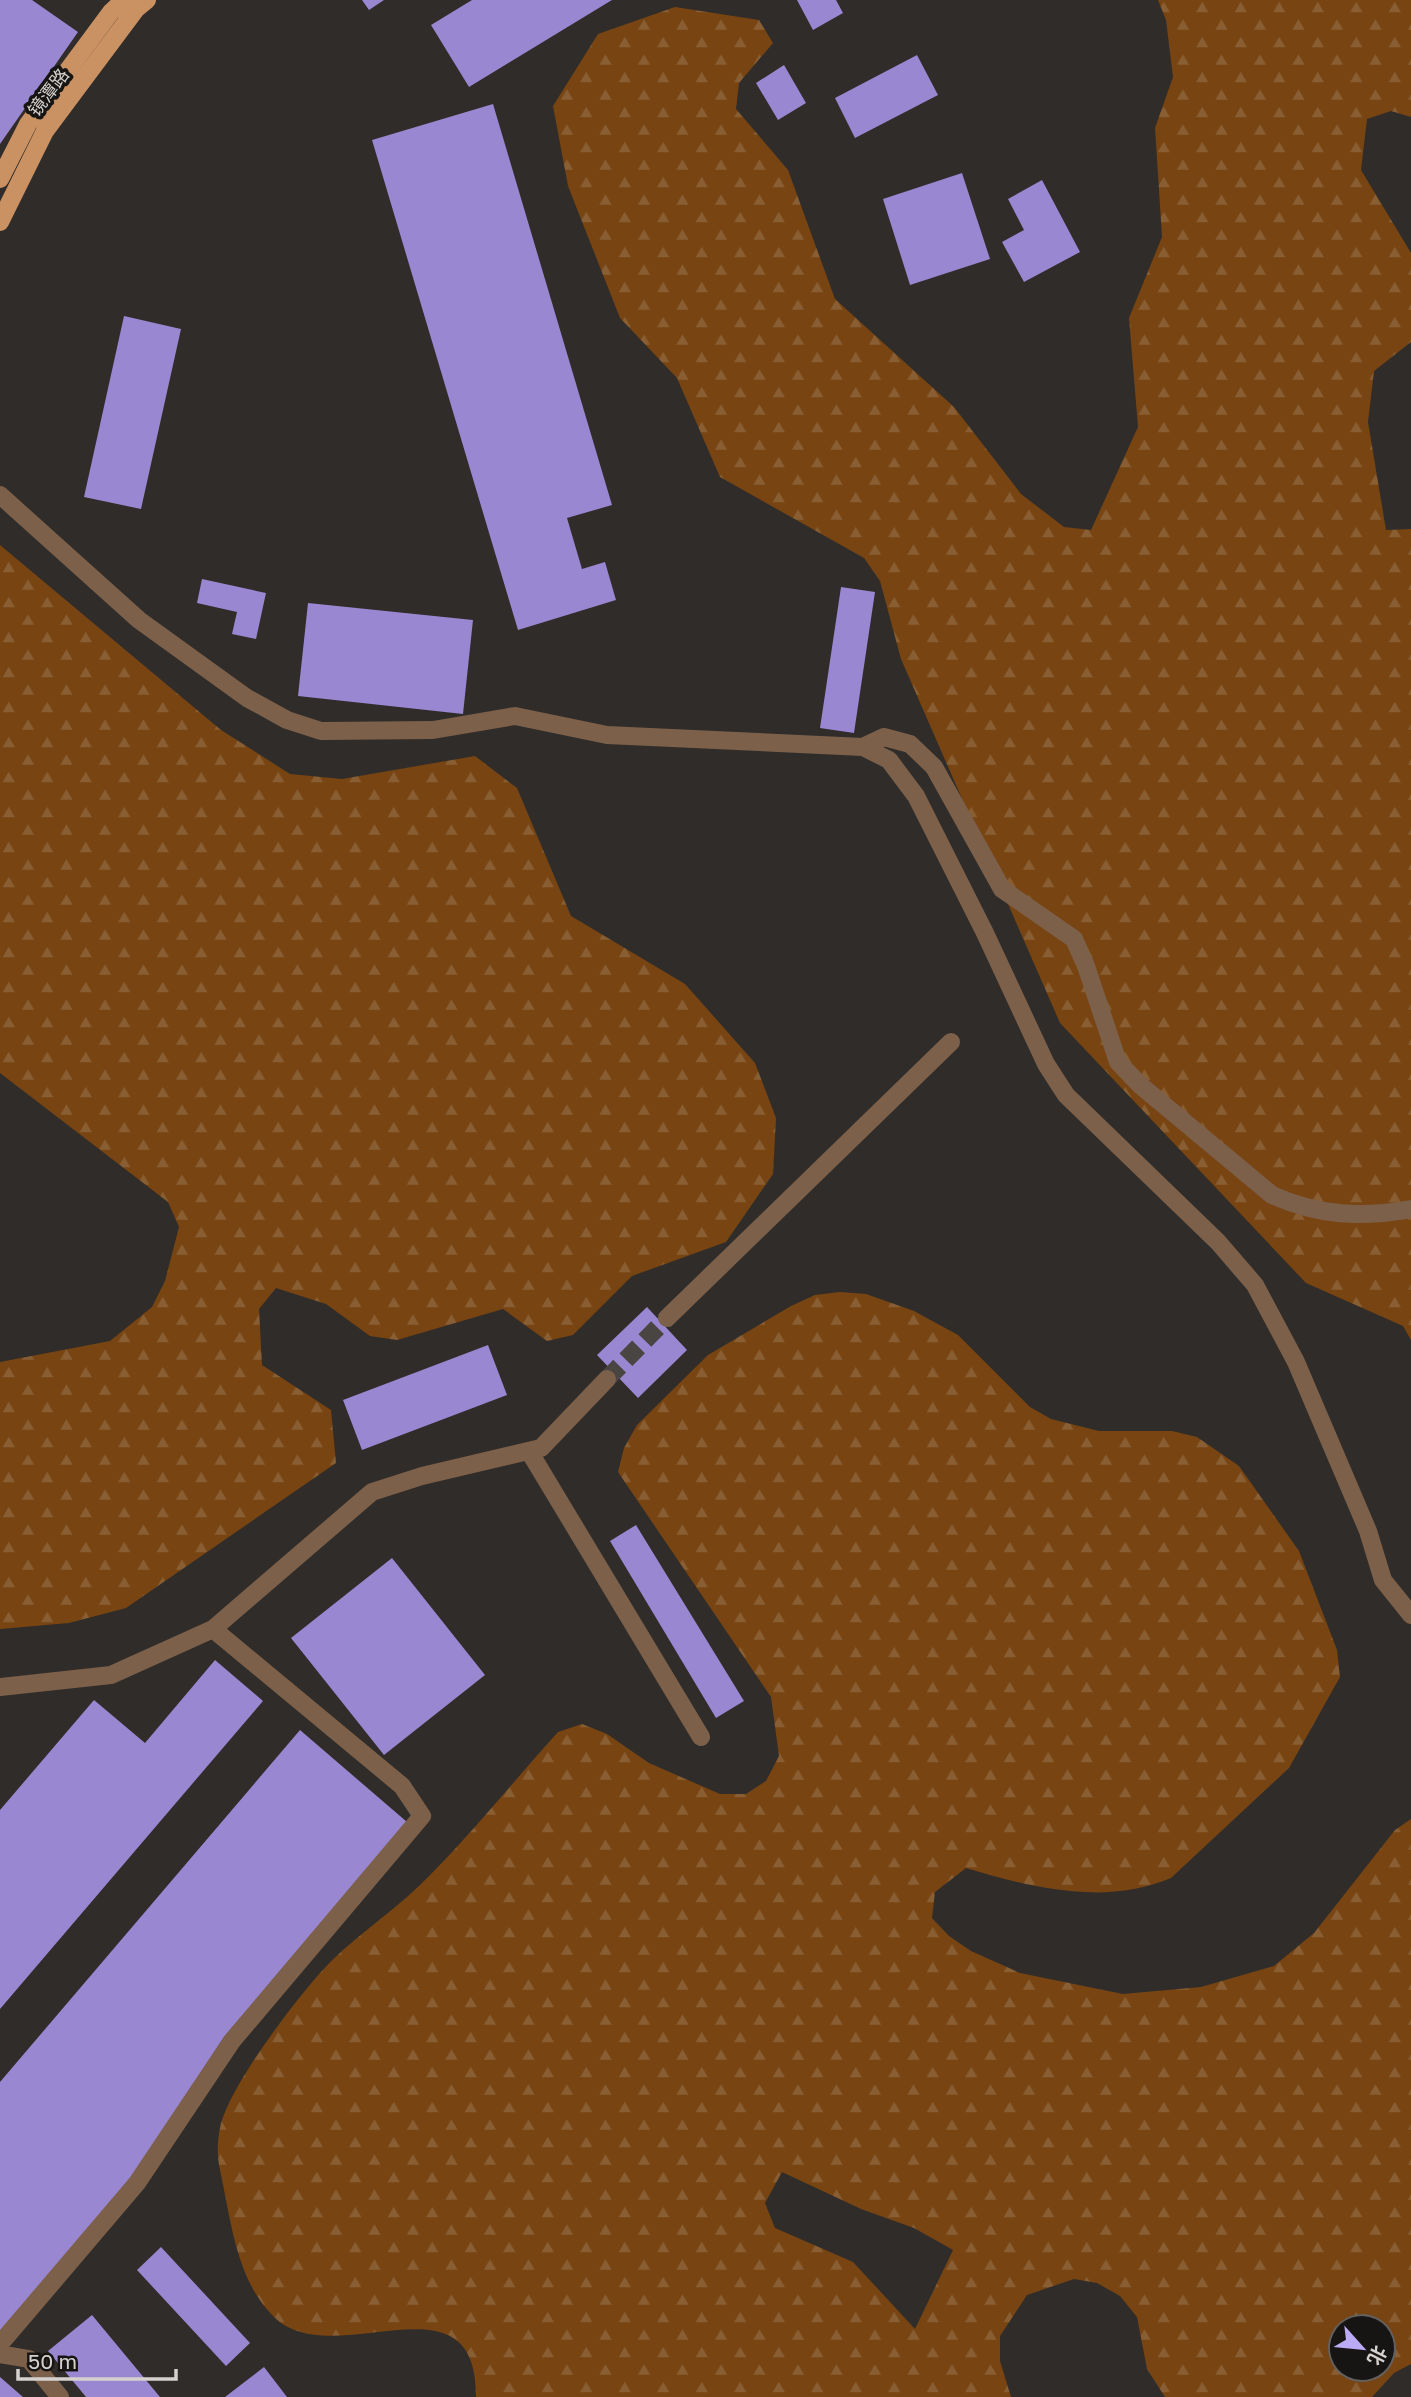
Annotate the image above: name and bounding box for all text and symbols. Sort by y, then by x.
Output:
street label: 镜潭路 [23,64,73,120]
north arrow [1327,2313,1397,2383]
scale bar [18,2338,175,2382]
text: 北 [1363,2342,1392,2370]
text: 50 m [28,2348,77,2374]

